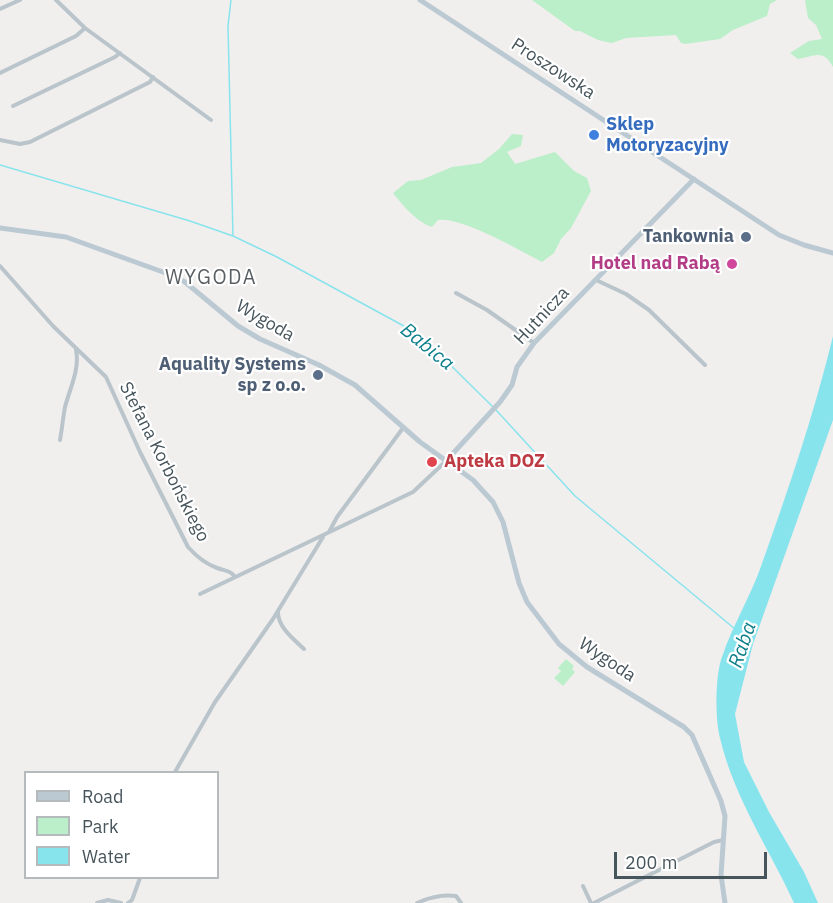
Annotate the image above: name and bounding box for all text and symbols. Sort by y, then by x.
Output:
street label: Proszowska [507,34,599,104]
place label: Sklep Motoryzacyjny [606,114,729,156]
marker: Sklep Motoryzacyjny [587,128,601,142]
place label: Tankownia [643,226,734,248]
marker: Tankownia [739,230,753,244]
place label: Hotel nad Rabą [591,253,720,275]
marker: Hotel nad Rabą [725,257,739,271]
district label: WYGODA [165,266,257,290]
street label: Hutnicza [510,283,574,349]
street label: Wygoda [232,296,298,346]
water label: Babica [395,318,459,376]
place label: Aquality Systems sp z o.o. [159,354,306,397]
marker: Aquality Systems sp z o.o. [311,368,325,382]
street label: Stefana Korbońskiego [114,378,214,546]
place label: Apteka DOZ [444,451,545,473]
marker: Apteka DOZ [425,455,439,469]
water label: Raba [724,619,762,671]
street label: Wygoda [574,633,640,687]
legend [24,771,219,879]
text: Road [82,785,123,808]
text: Park [82,815,118,838]
scale bar [617,840,770,878]
text: Water [82,845,130,868]
text: 200 m [625,851,677,874]

